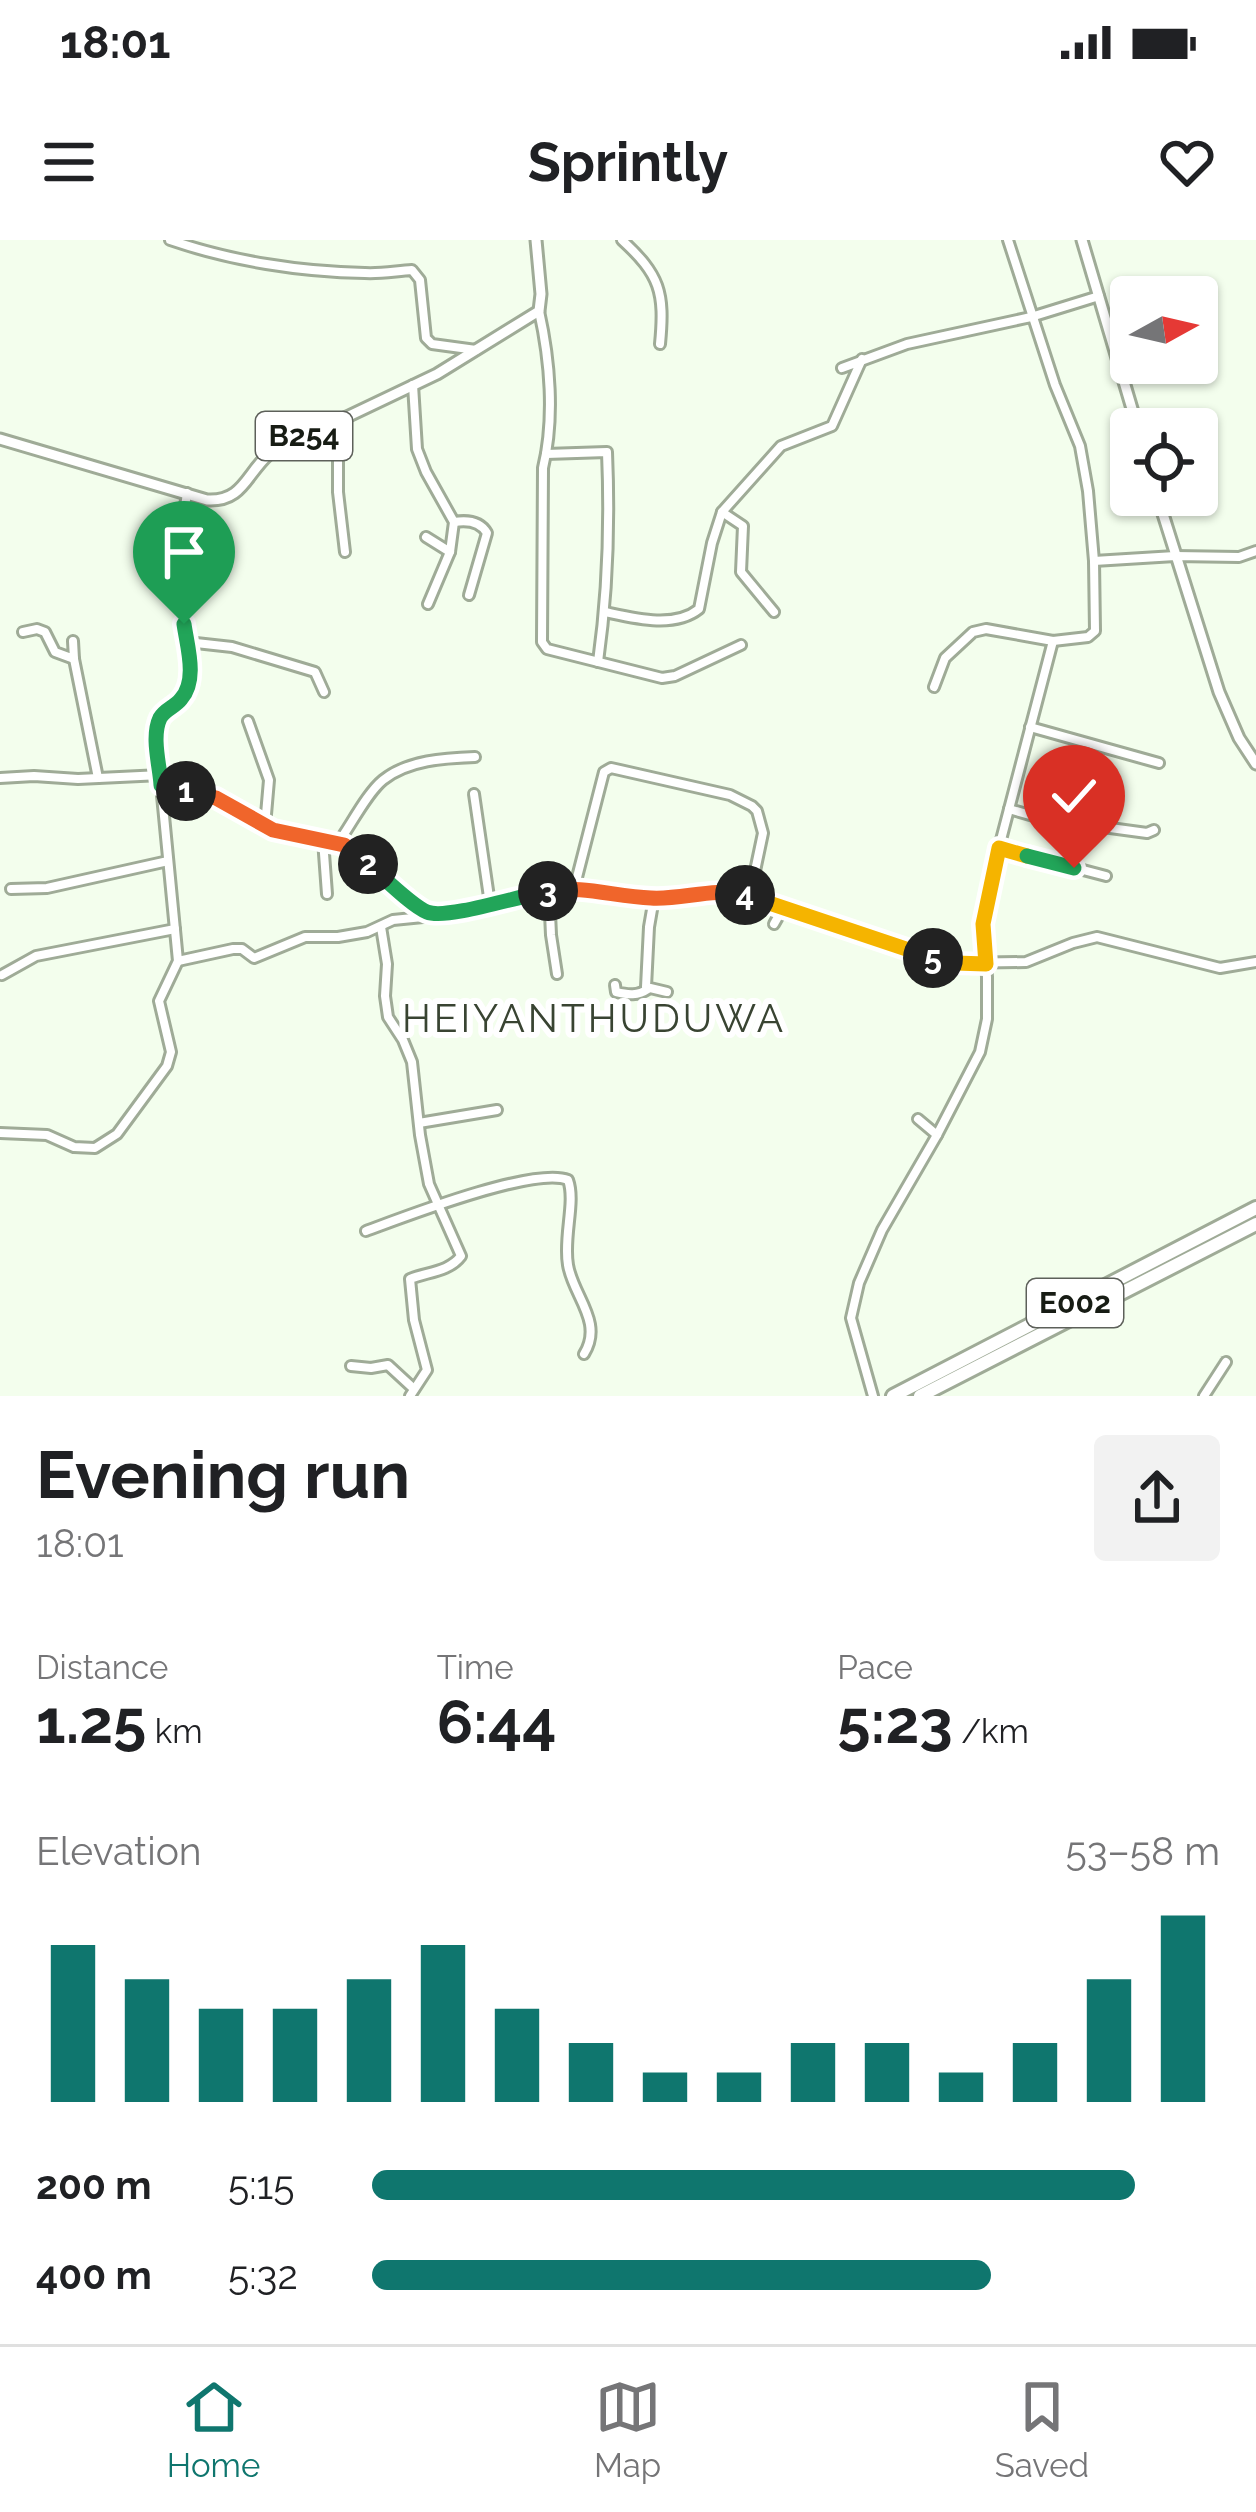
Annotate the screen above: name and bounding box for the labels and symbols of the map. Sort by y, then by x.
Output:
north arrow [1110,276,1218,384]
road number: B254 [256,412,352,460]
pin [133,501,235,624]
pin [1023,745,1125,868]
pin: 1 [156,761,216,821]
pin: 2 [338,834,398,894]
pin: 3 [518,861,578,921]
pin: 4 [715,865,775,925]
pin: 5 [903,928,963,988]
district label: HEIYANTHUDUWA [402,995,786,1041]
road number: E002 [1027,1279,1123,1327]

